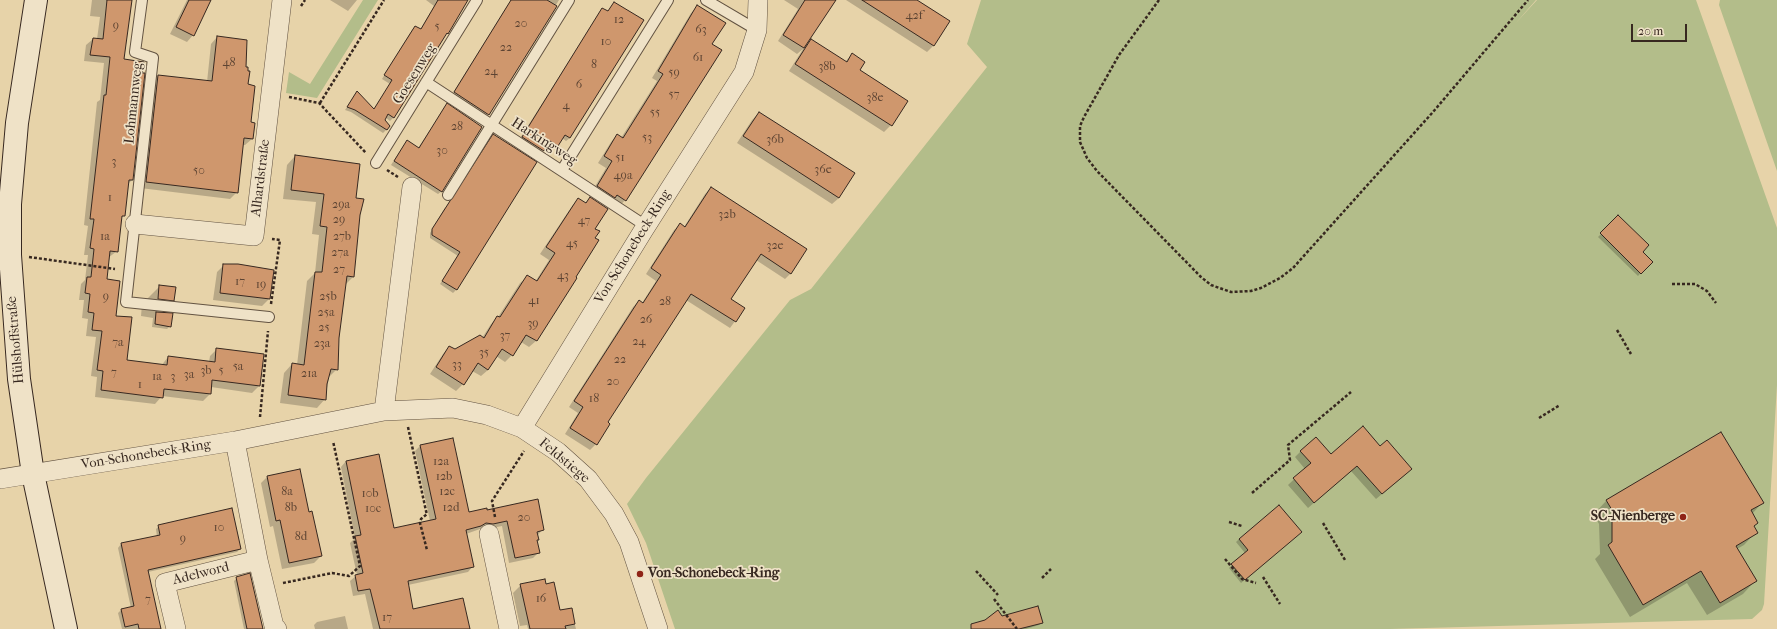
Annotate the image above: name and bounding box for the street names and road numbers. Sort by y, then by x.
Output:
street label: Goesenweg [390,41,440,107]
street label: Lohmannweg [121,61,147,145]
street label: Harkingweg [508,114,580,170]
street label: Alhardstraße [248,138,274,218]
street label: Von-Schonebeck-Ring [591,187,675,307]
street label: Hülshoffstraße [4,295,28,385]
street label: Feldstiege [535,435,593,487]
street label: Von-Schonebeck-Ring [80,436,212,474]
street label: Adelword [171,559,231,589]

